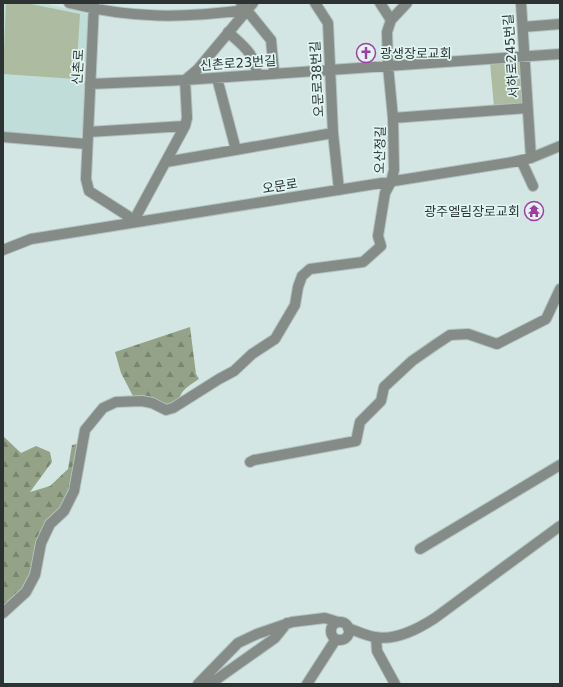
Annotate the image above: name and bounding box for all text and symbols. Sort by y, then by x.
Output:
street label: 서하로245번길 [501,13,521,99]
street label: 오문로38번길 [308,40,326,118]
church icon: 광생장로교회 [355,42,377,64]
place label: 광생장로교회 [380,46,452,61]
street label: 신촌로 [70,49,86,85]
street label: 신촌로23번길 [199,53,277,73]
street label: 오산정길 [372,126,388,174]
street label: 오문로 [261,176,299,196]
temple icon: 광주엘림장로교회 [523,200,545,222]
place label: 광주엘림장로교회 [424,204,520,219]

